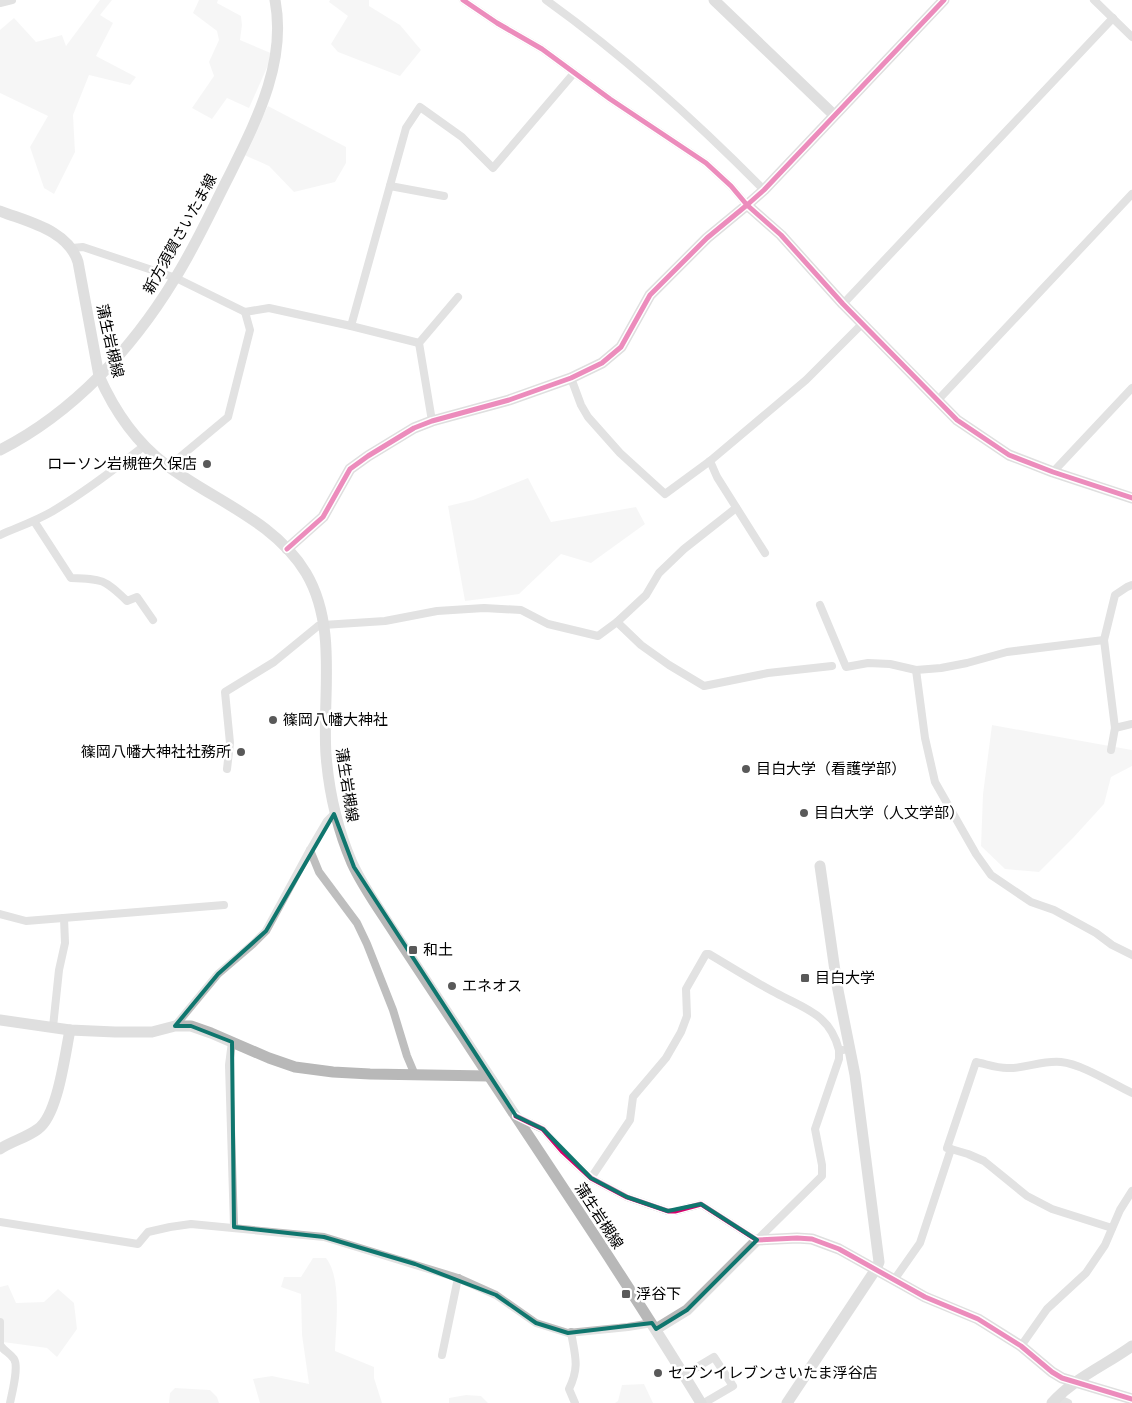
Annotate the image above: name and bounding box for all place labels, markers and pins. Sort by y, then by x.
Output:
place label: ローソン岩槻笹久保店 [47,454,197,473]
marker: ローソン岩槻笹久保店 [201,458,213,470]
place label: 篠岡八幡大神社 [283,710,388,729]
marker: 篠岡八幡大神社 [267,714,279,726]
place label: 篠岡八幡大神社社務所 [81,742,231,761]
marker: 篠岡八幡大神社社務所 [235,746,247,758]
place label: 目白大学（看護学部） [756,759,906,778]
marker: 目白大学（看護学部） [740,763,752,775]
place label: 目白大学（人文学部） [814,803,964,822]
marker: 目白大学（人文学部） [798,807,810,819]
place label: 和土 [423,940,453,959]
marker: 和土 [407,944,419,956]
place label: 目白大学 [815,968,875,987]
marker: 目白大学 [799,972,811,984]
place label: エネオス [462,976,522,995]
marker: エネオス [446,980,458,992]
place label: 浮谷下 [636,1284,681,1303]
marker: 浮谷下 [620,1288,632,1300]
place label: セブンイレブンさいたま浮谷店 [668,1363,878,1382]
marker: セブンイレブンさいたま浮谷店 [652,1367,664,1379]

